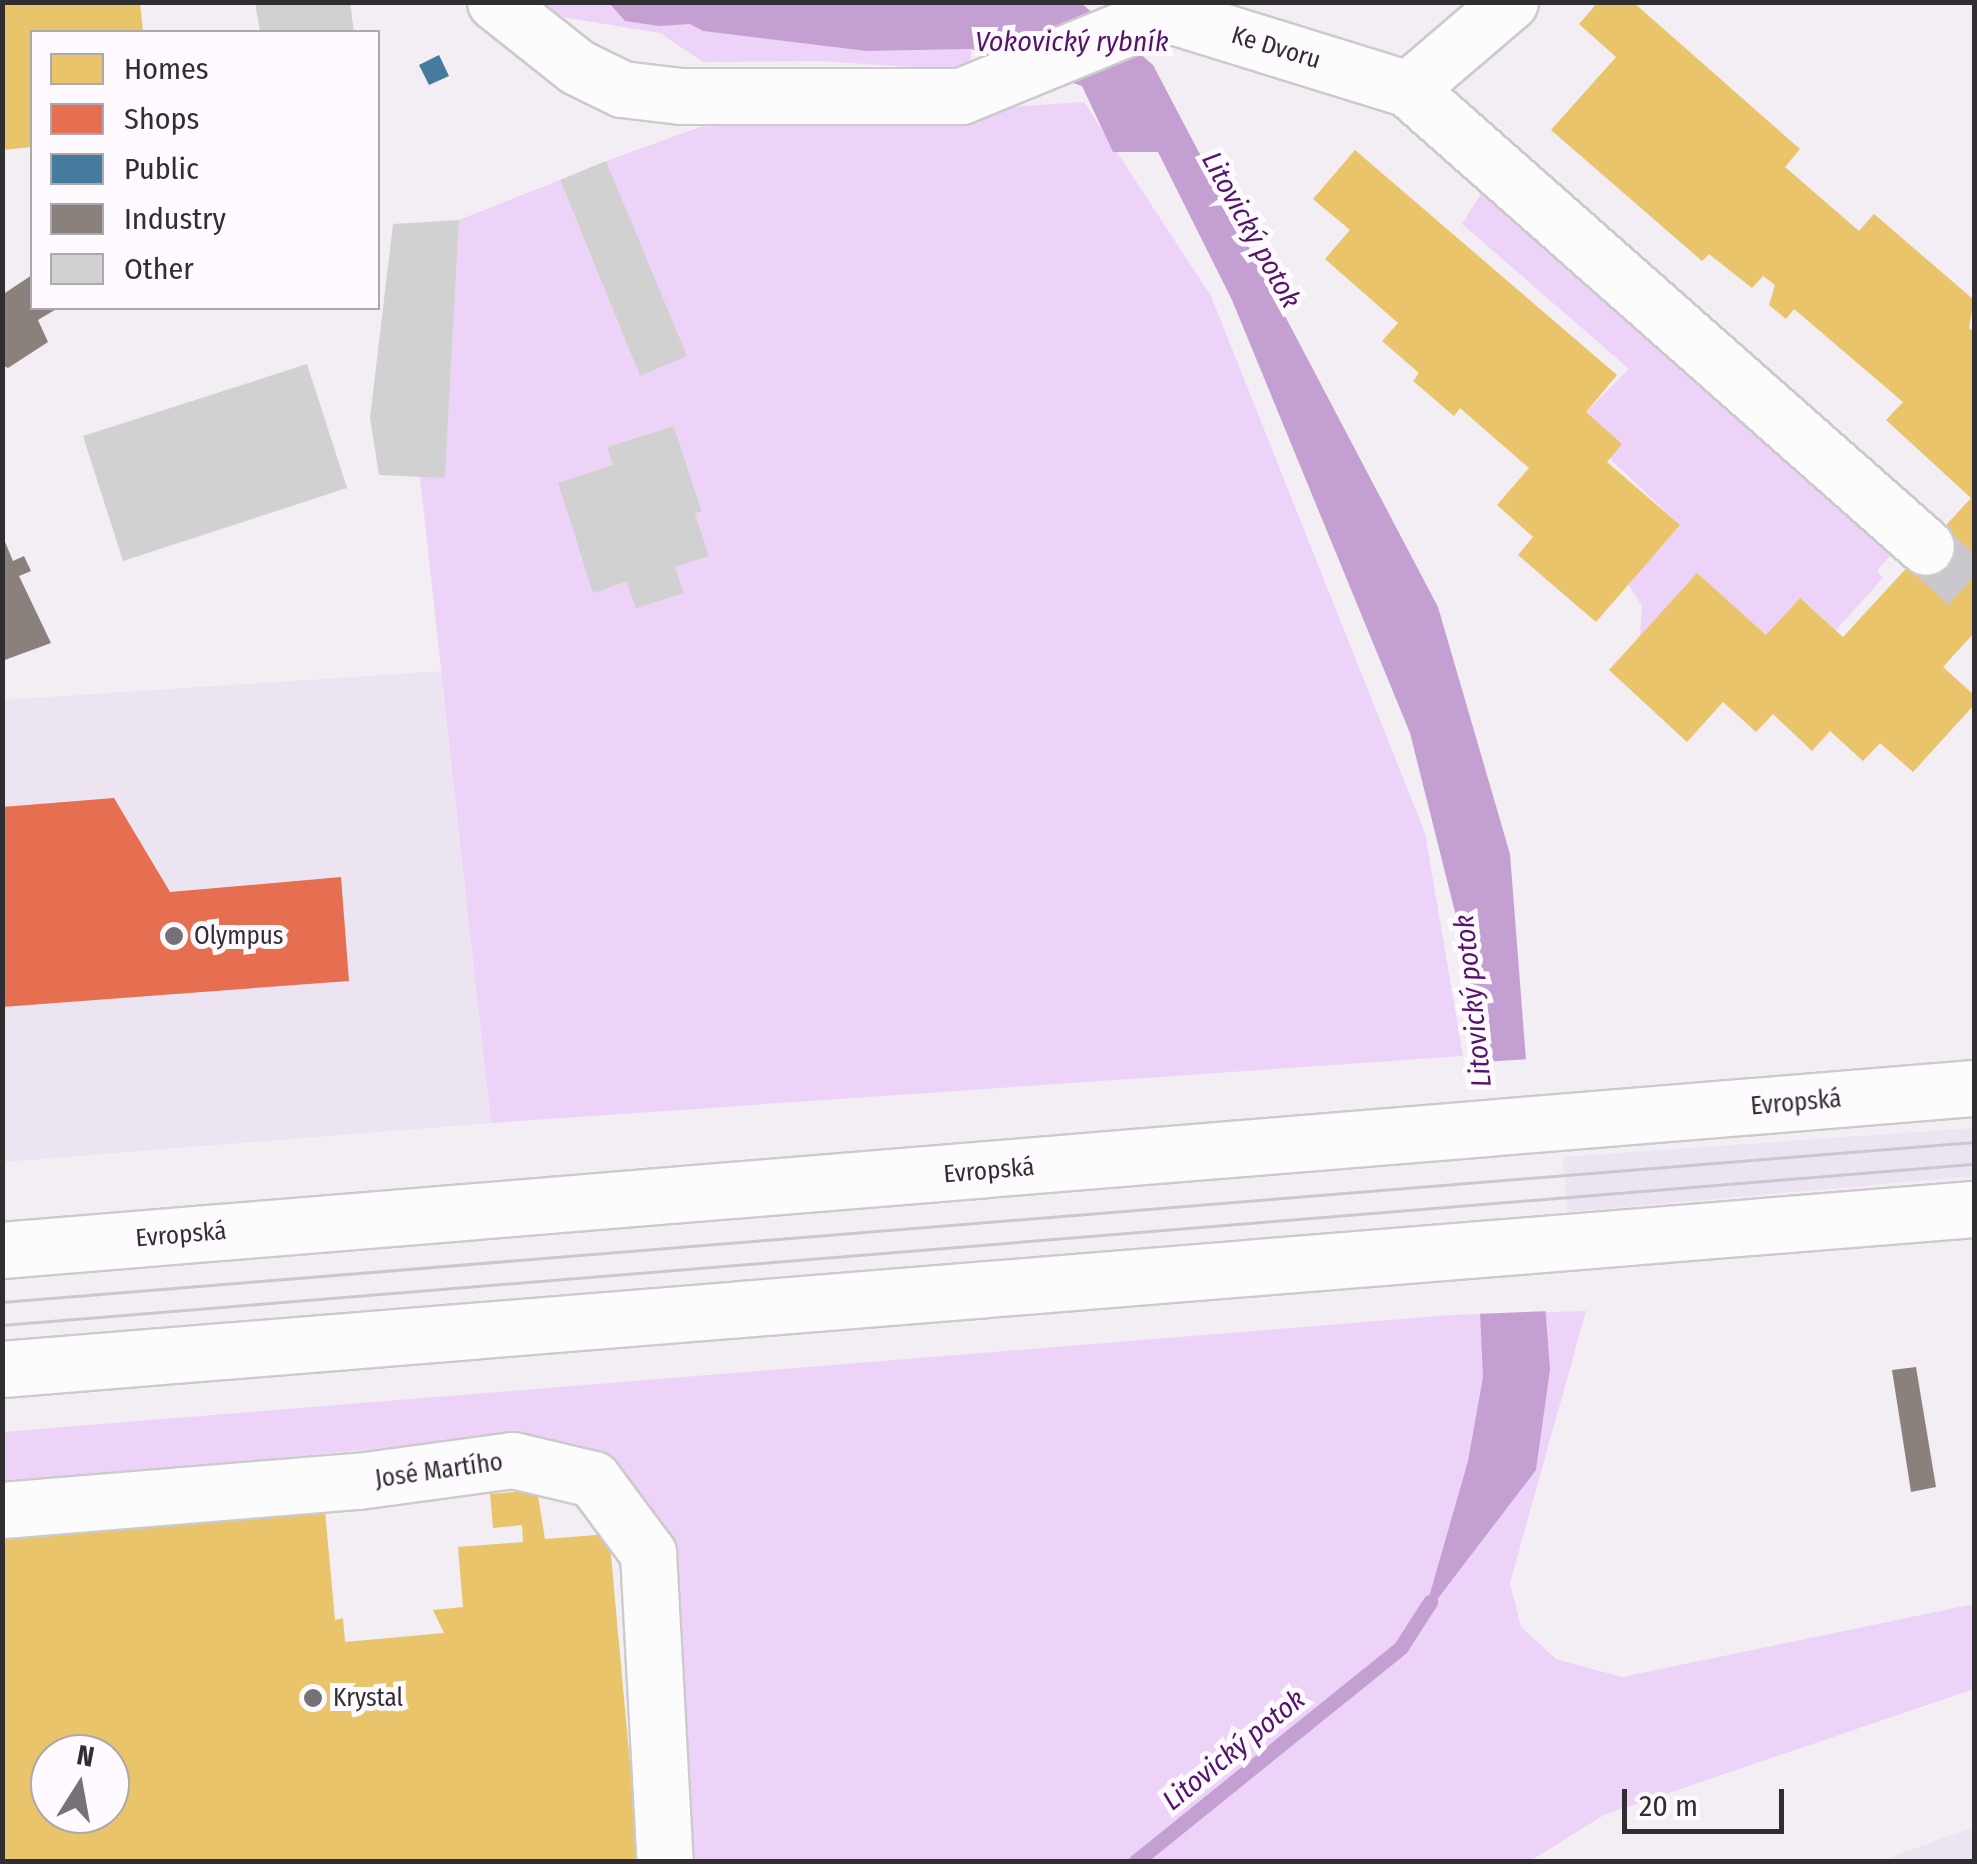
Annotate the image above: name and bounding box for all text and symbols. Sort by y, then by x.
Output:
street label: Ke Dvoru [1228,20,1324,76]
water label: Vokovický rybník [975,25,1169,59]
legend [30,30,380,310]
text: Homes [124,51,209,87]
text: Shops [124,101,199,137]
water label: Litovický potok [1194,146,1308,314]
text: Public [124,151,199,187]
text: Industry [124,201,226,237]
text: Other [124,251,194,287]
water label: Litovický potok [1447,913,1499,1089]
place label: Olympus [194,921,283,951]
marker: Olympus [163,925,185,947]
street label: Evropská [1749,1084,1843,1122]
street label: Evropská [942,1152,1036,1190]
street label: Evropská [134,1216,228,1254]
street label: José Martího [373,1447,505,1495]
water label: Litovický potok [1156,1682,1312,1818]
place label: Krystal [333,1683,403,1713]
marker: Krystal [302,1687,324,1709]
north arrow [30,1734,130,1834]
text: N [74,1738,97,1774]
scale bar [1627,1769,1790,1831]
text: 20 m [1639,1788,1698,1824]

